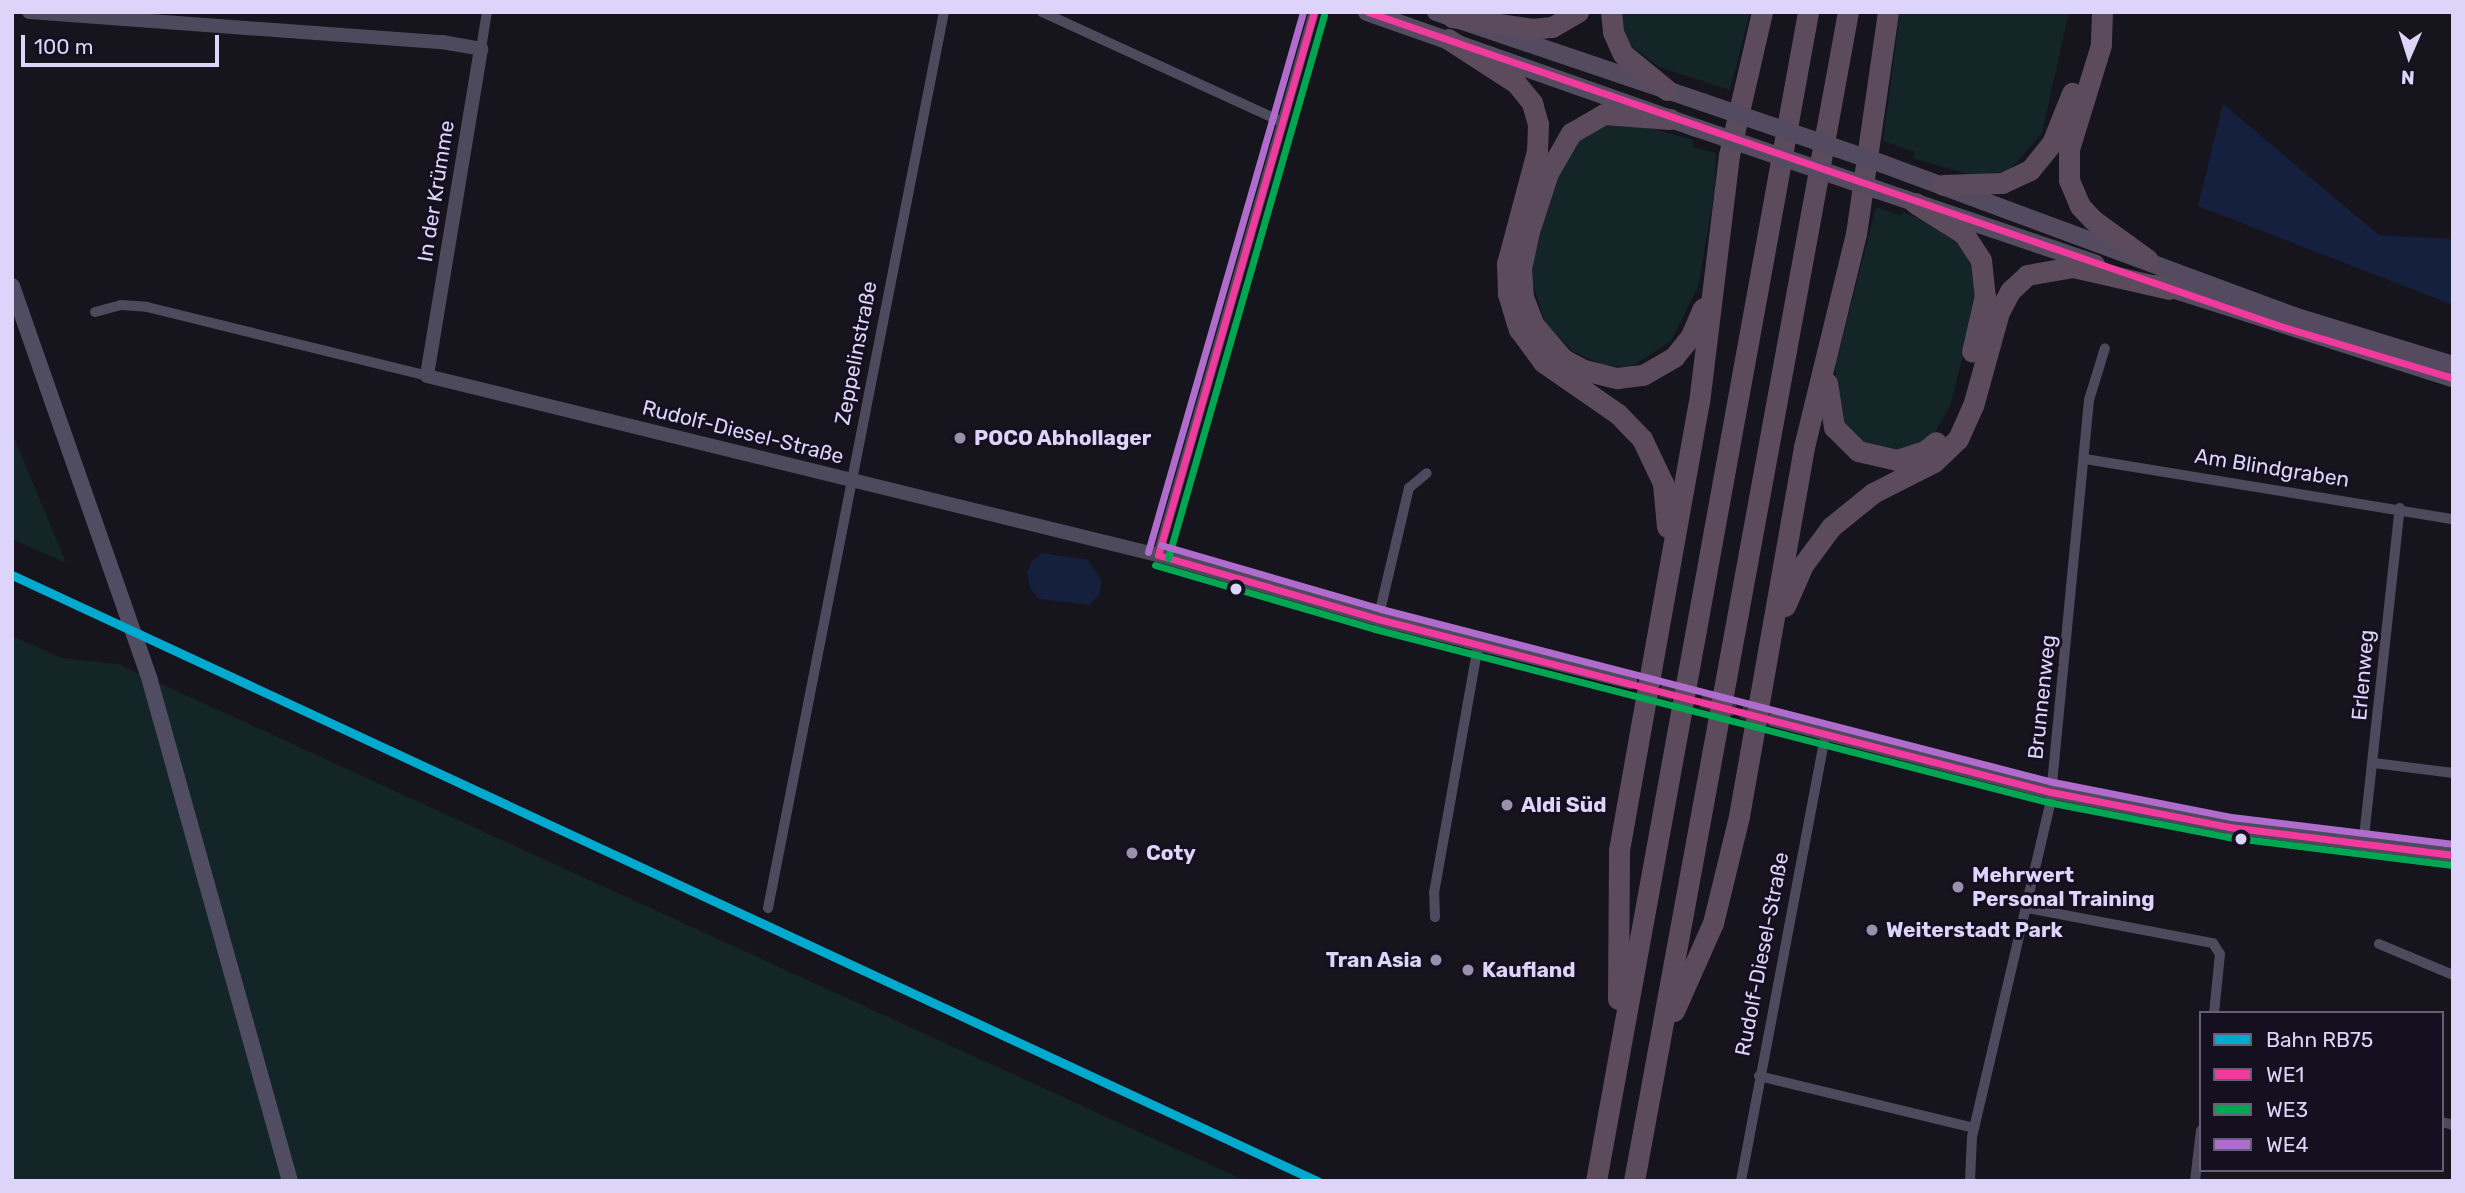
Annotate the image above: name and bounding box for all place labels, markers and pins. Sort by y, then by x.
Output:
place label: POCO Abhollager [974,425,1152,451]
marker: POCO Abhollager [952,430,968,446]
unlabelled marker [1229,582,1243,596]
place label: Aldi Süd [1521,792,1606,818]
marker: Aldi Süd [1499,797,1515,813]
unlabelled marker [2234,832,2248,846]
place label: Coty [1146,840,1196,866]
marker: Coty [1124,845,1140,861]
place label: Mehrwert Personal Training [1972,862,2155,912]
marker: Mehrwert Personal Training [1950,879,1966,895]
place label: Weiterstadt Park [1886,917,2063,943]
marker: Weiterstadt Park [1864,922,1880,938]
place label: Tran Asia [1325,947,1422,973]
marker: Tran Asia [1428,952,1444,968]
place label: Kaufland [1482,957,1576,983]
marker: Kaufland [1460,962,1476,978]

